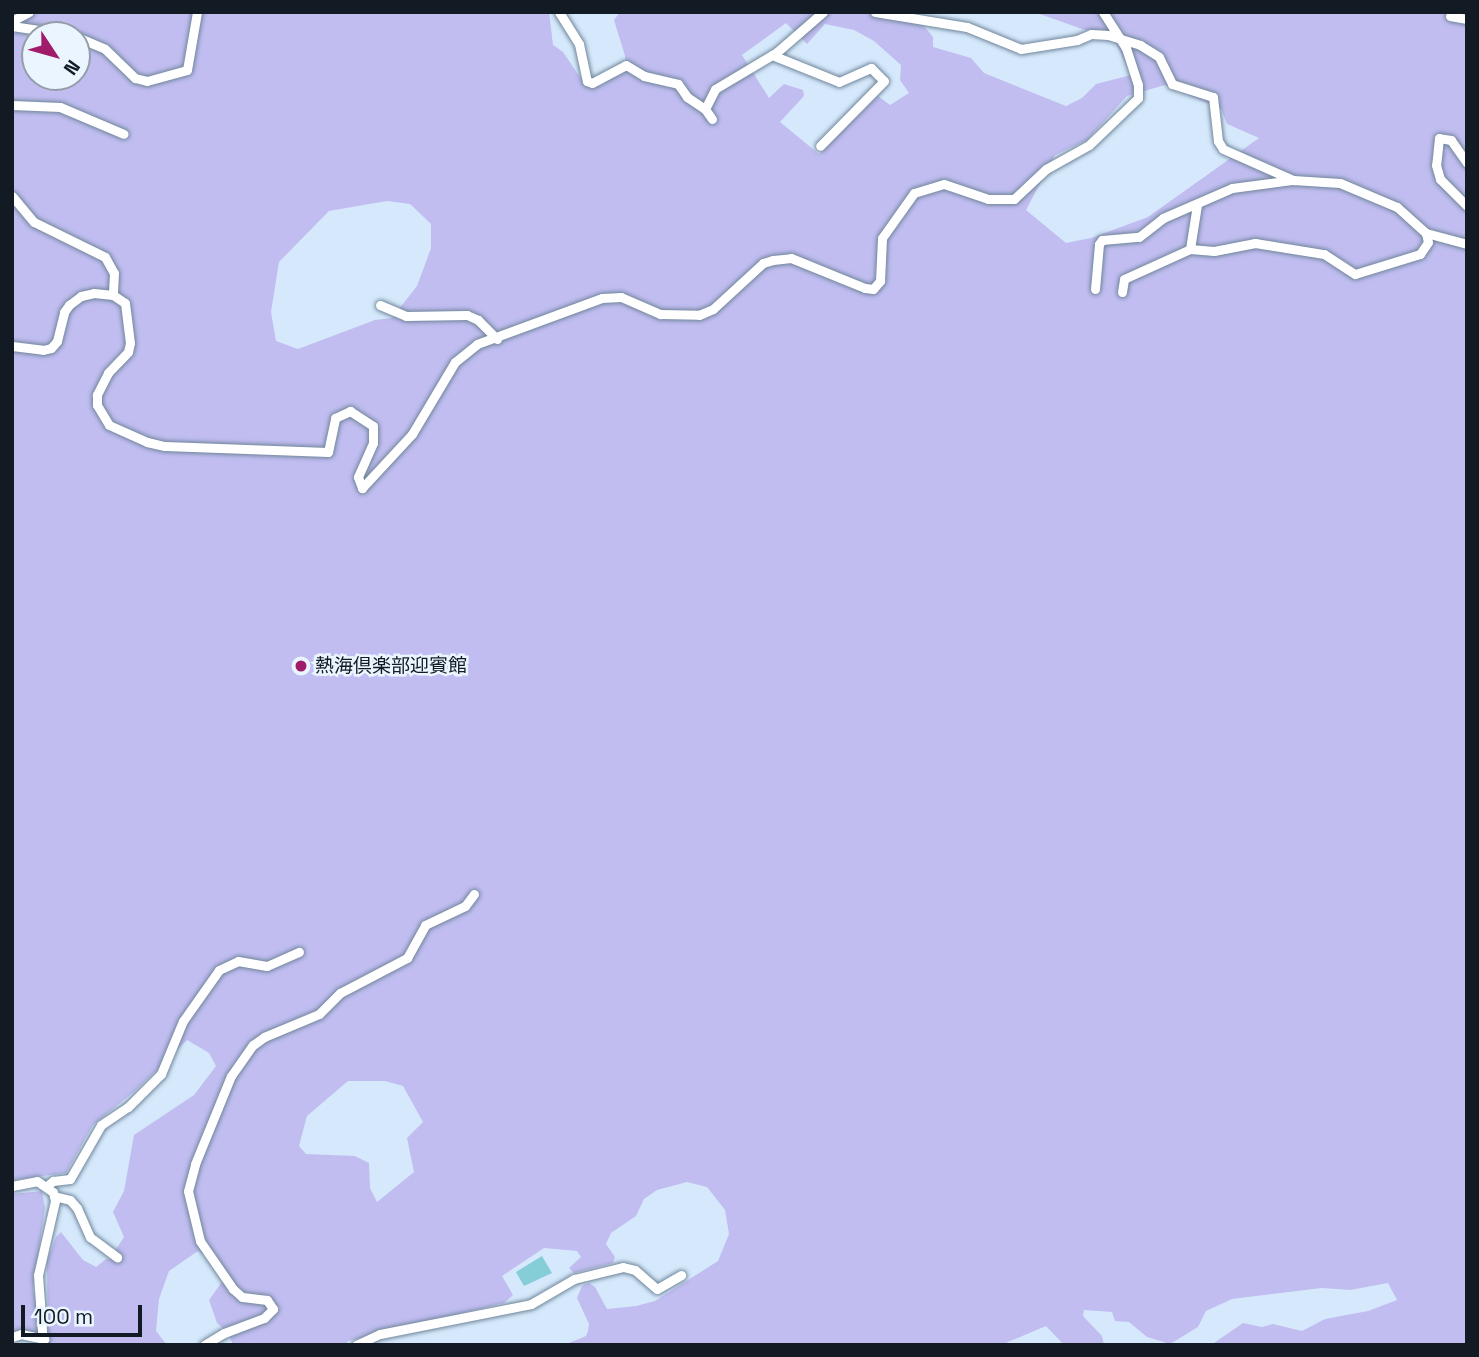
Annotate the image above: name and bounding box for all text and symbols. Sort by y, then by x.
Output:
north arrow [21,21,91,91]
text: N [58,55,86,80]
place label: 熱海倶楽部迎賓館 [315,655,467,677]
marker: 熱海倶楽部迎賓館 [293,658,309,674]
scale bar [24,1290,145,1334]
text: 100 m [34,1303,93,1330]

